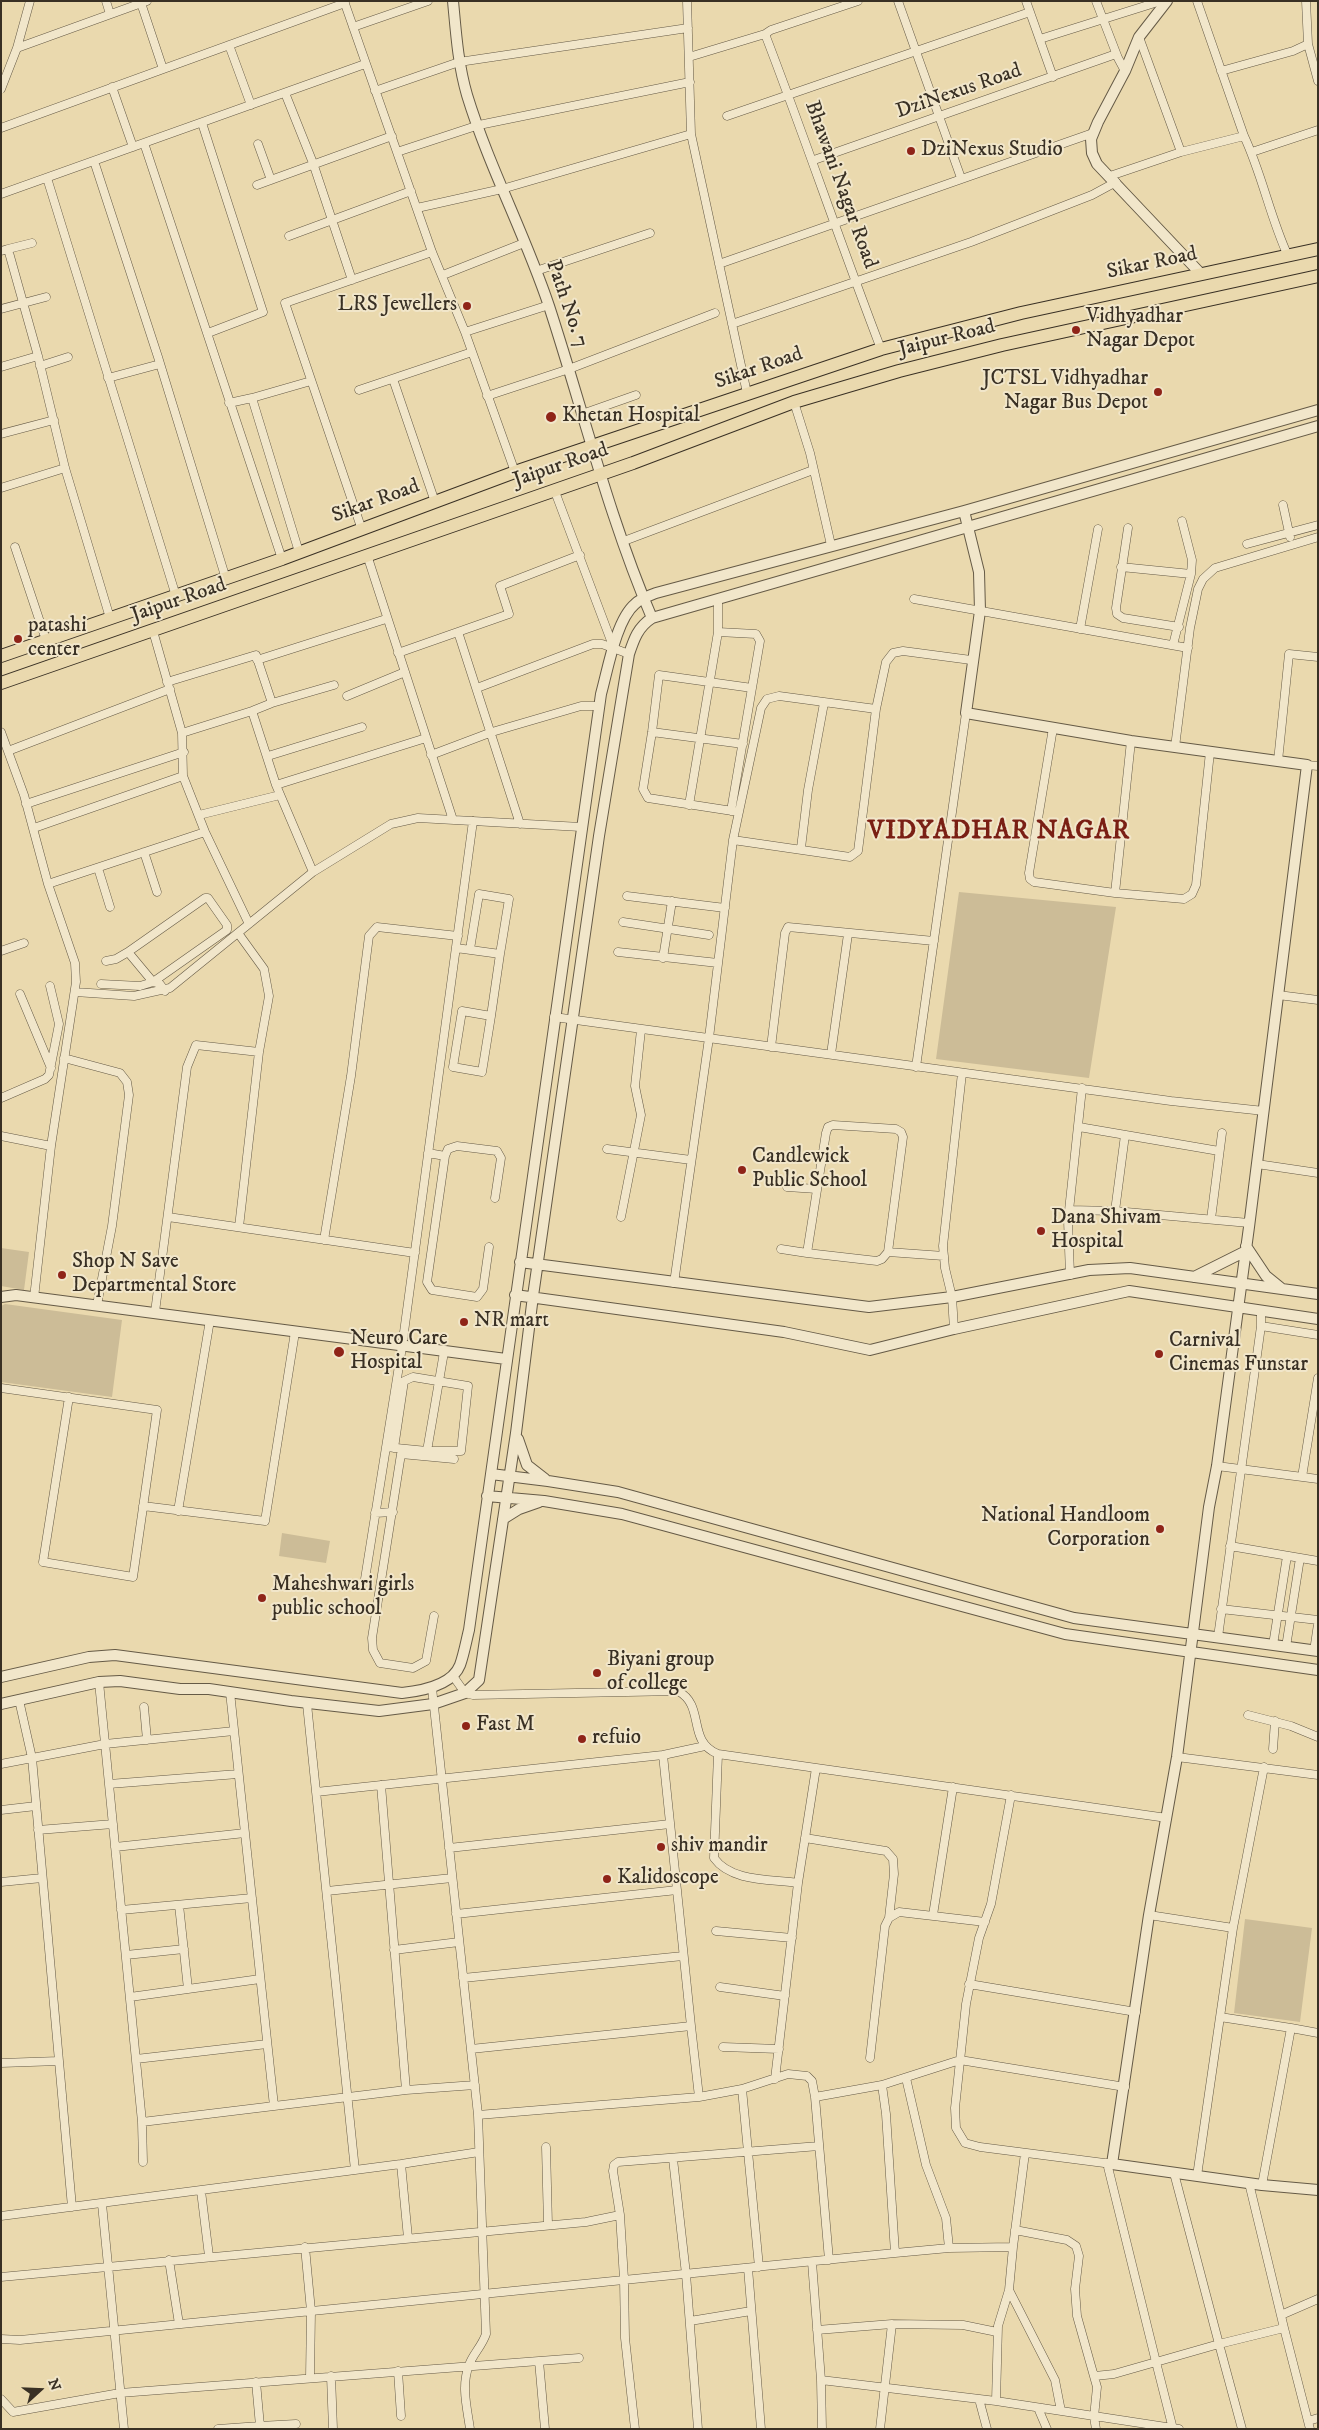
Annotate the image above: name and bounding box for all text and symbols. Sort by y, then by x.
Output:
street label: DziNexus Road [893,59,1025,125]
street label: Bhawani Nagar Road [798,98,882,272]
place label: DziNexus Studio [921,138,1063,164]
marker: DziNexus Studio [905,145,917,157]
street label: Sikar Road [1105,242,1199,286]
street label: Path No. 7 [539,257,593,351]
place label: LRS Jewellers [338,293,457,319]
marker: LRS Jewellers [461,300,473,312]
place label: Vidhyadhar Nagar Depot [1086,305,1195,355]
street label: Jaipur Road [896,315,998,363]
marker: Vidhyadhar Nagar Depot [1070,324,1082,336]
street label: Sikar Road [712,342,806,396]
place label: JCTSL Vidhyadhar Nagar Bus Depot [982,367,1148,417]
marker: JCTSL Vidhyadhar Nagar Bus Depot [1152,386,1164,398]
place label: Khetan Hospital [562,404,700,430]
marker: Khetan Hospital [544,410,558,424]
street label: Jaipur Road [510,438,612,494]
street label: Sikar Road [329,475,423,529]
street label: Jaipur Road [128,573,230,629]
place label: patashi center [28,614,87,664]
marker: patashi center [12,633,24,645]
district label: VIDYADHAR NAGAR [866,817,1132,849]
place label: Candlewick Public School [752,1145,867,1195]
marker: Candlewick Public School [736,1164,748,1176]
place label: Dana Shivam Hospital [1051,1206,1161,1256]
marker: Dana Shivam Hospital [1035,1225,1047,1237]
place label: Shop N Save Departmental Store [72,1250,236,1300]
marker: Shop N Save Departmental Store [56,1269,68,1281]
place label: NR mart [474,1309,549,1335]
marker: NR mart [458,1316,470,1328]
place label: Neuro Care Hospital [350,1327,448,1377]
place label: Carnival Cinemas Funstar [1169,1329,1308,1379]
marker: Neuro Care Hospital [332,1345,346,1359]
marker: Carnival Cinemas Funstar [1153,1348,1165,1360]
place label: National Handloom Corporation [981,1504,1150,1554]
marker: National Handloom Corporation [1154,1523,1166,1535]
place label: Maheshwari girls public school [272,1573,414,1623]
marker: Maheshwari girls public school [256,1592,268,1604]
place label: Biyani group of college [607,1648,714,1698]
marker: Biyani group of college [591,1667,603,1679]
place label: Fast M [476,1713,535,1739]
marker: Fast M [460,1720,472,1732]
place label: refuio [592,1726,641,1752]
marker: refuio [576,1733,588,1745]
place label: shiv mandir [671,1834,768,1860]
marker: shiv mandir [655,1841,667,1853]
place label: Kalidoscope [617,1866,719,1892]
marker: Kalidoscope [601,1873,613,1885]
north arrow [15,2365,65,2415]
text: N [44,2376,65,2393]

